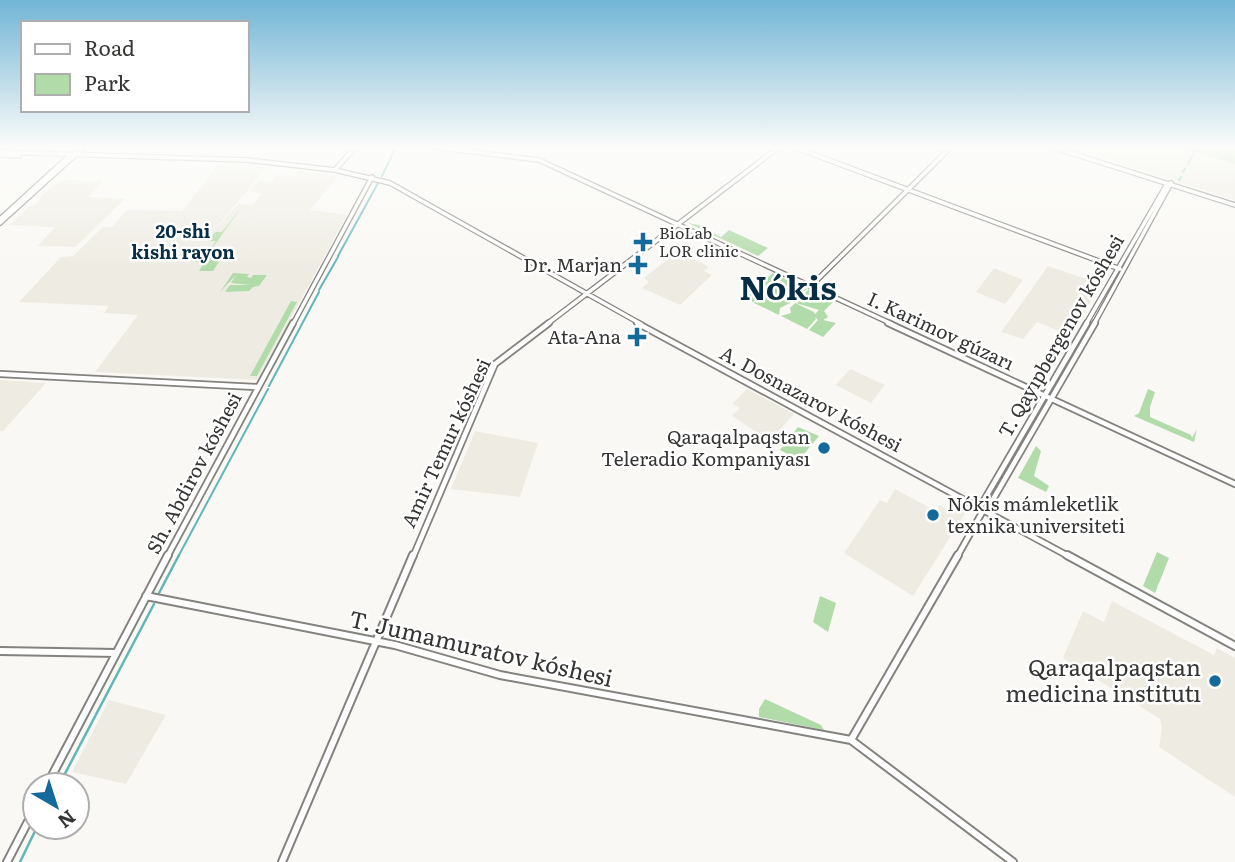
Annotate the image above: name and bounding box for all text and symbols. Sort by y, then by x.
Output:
legend [21,21,248,112]
text: Road [84,31,135,62]
text: Park [84,66,130,97]
district label: 20-shi kishi rayon [131,217,235,265]
place label: BioLab LOR clinic [659,220,738,262]
street label: T. Qayıpbergenov kóshesi [990,229,1130,442]
marker: BioLab LOR clinic [633,232,653,252]
place label: Dr. Marjan [523,250,622,278]
marker: Dr. Marjan [628,255,648,275]
district label: Nókis [739,261,837,310]
street label: I. Karimov gúzarı [864,284,1019,376]
place label: Ata-Ana [548,322,622,350]
marker: Ata-Ana [627,327,647,347]
street label: A. Dosnazarov kóshesi [715,338,908,458]
street label: Amir Temur kóshesi [394,353,497,532]
street label: Sh. Abdirov kóshesi [139,387,248,558]
place label: Qaraqalpaqstan Teleradio Kompaniyası [601,422,810,472]
marker: Qaraqalpaqstan Teleradio Kompaniyası [816,440,832,456]
place label: Nókis mámleketlik texnika universiteti [947,489,1125,539]
marker: Nókis mámleketlik texnika universiteti [925,507,941,523]
street label: T. Jumamuratov kóshesi [346,600,617,694]
place label: Qaraqalpaqstan medicina institutı [1005,649,1201,709]
marker: Qaraqalpaqstan medicina institutı [1207,673,1223,689]
north arrow [21,771,91,841]
text: N [52,804,82,836]

